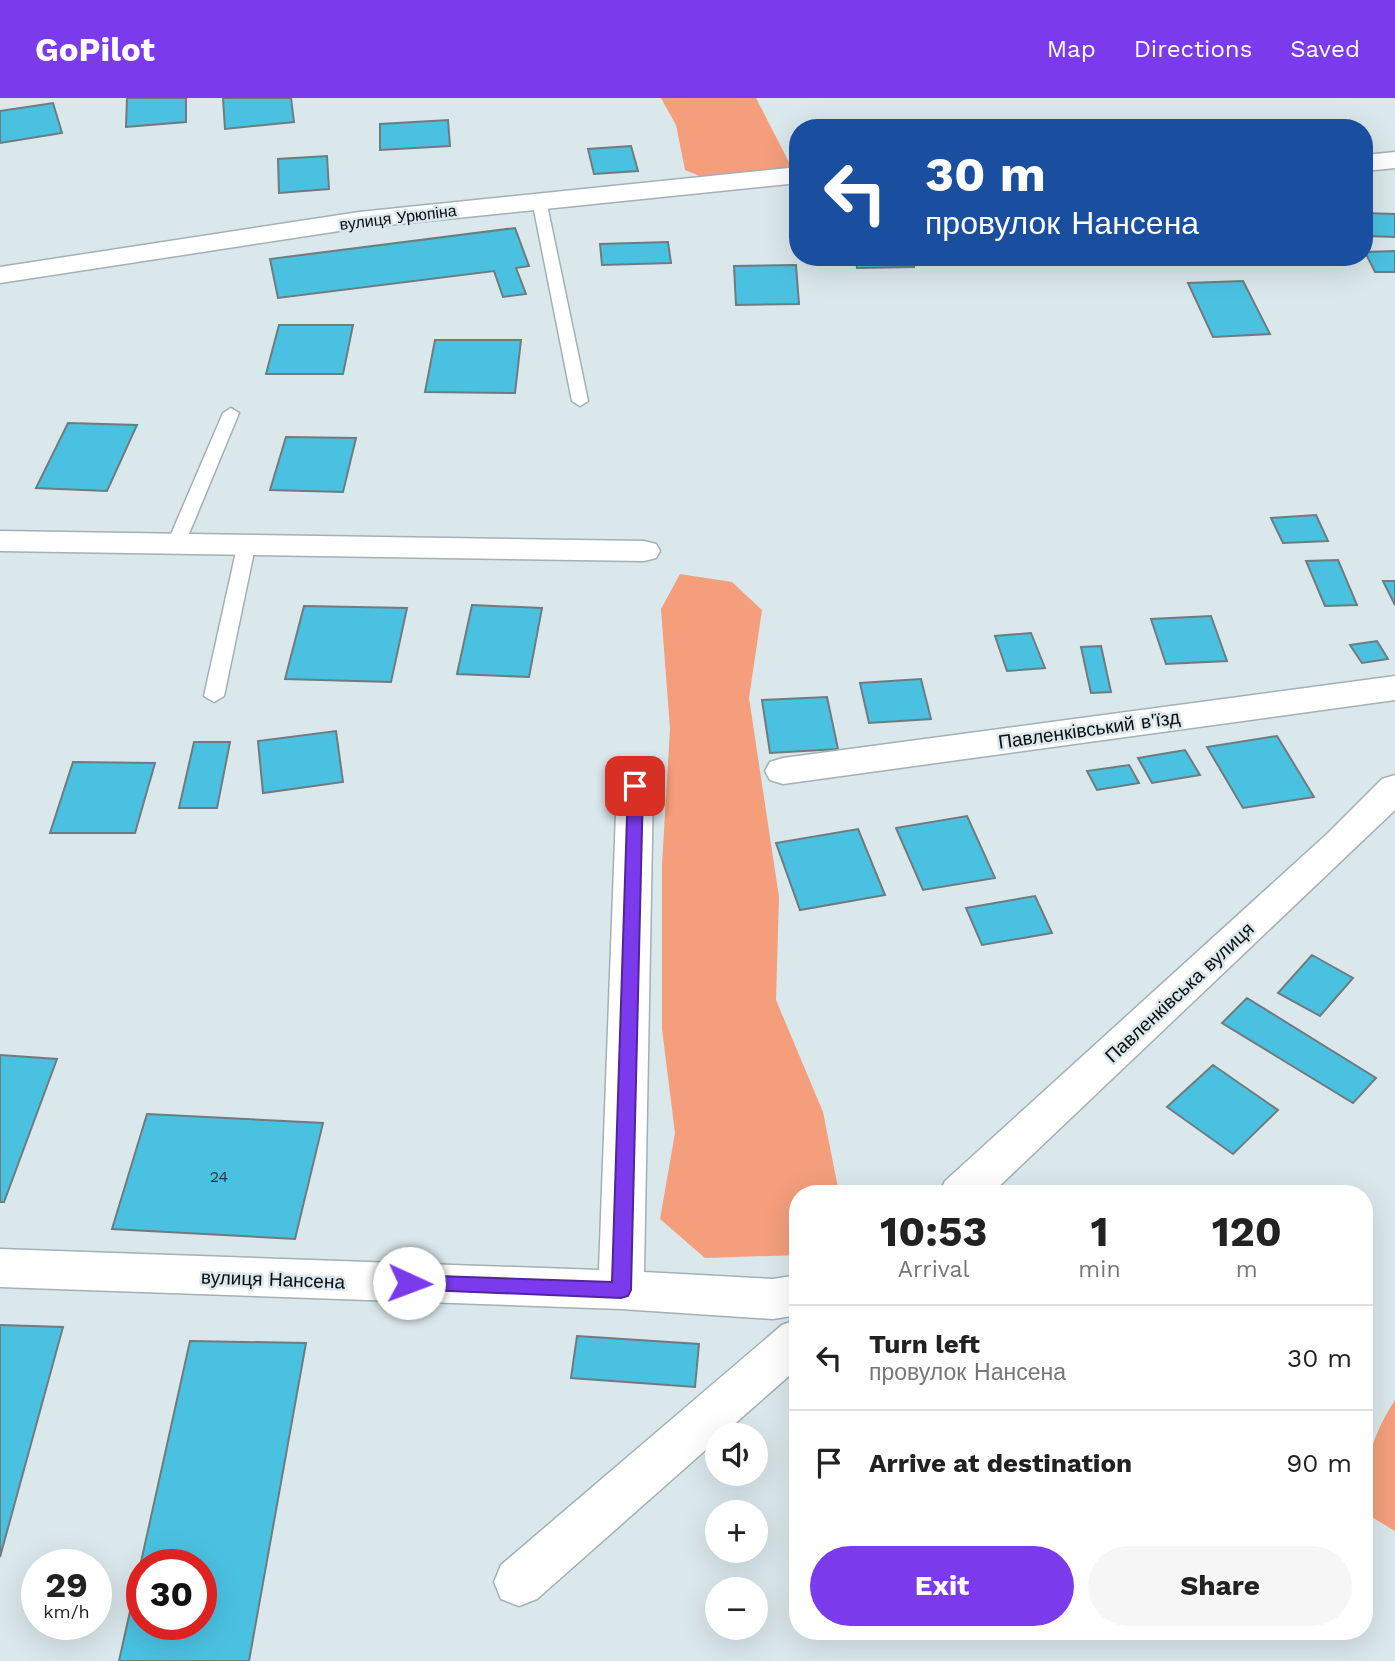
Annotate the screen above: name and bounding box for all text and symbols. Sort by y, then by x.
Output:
text: GoPilot [35,30,155,69]
text: Map [1047,35,1096,63]
text: Directions [1134,35,1252,63]
text: Saved [1290,35,1360,63]
text: 30 m [925,145,1046,203]
icon: left [810,147,901,238]
street label: вулиця Урюпіна [339,201,458,234]
text: провулок Нансена [925,204,1199,242]
street label: Павленківський в'їзд [997,705,1181,754]
pin [605,756,665,816]
icon: arrive [616,767,654,805]
street label: Павленківська вулиця [1100,917,1259,1067]
house number: 24 [210,1167,229,1186]
text: 10:53 [880,1207,987,1256]
text: 1 [1090,1207,1109,1256]
text: 120 [1212,1207,1282,1256]
position arrow [372,1246,446,1320]
text: Arrival [898,1256,970,1283]
text: min [1078,1256,1121,1283]
text: m [1236,1256,1258,1283]
street label: вулиця Нансена [201,1265,346,1294]
text: Turn left [869,1329,980,1359]
icon: left [810,1339,848,1377]
text: 30 m [1287,1343,1352,1373]
text: провулок Нансена [869,1359,1066,1386]
map controls [705,1423,768,1640]
button: sound [705,1423,768,1486]
icon: arrive [810,1444,848,1482]
text: Arrive at destination [869,1448,1132,1478]
text: 90 m [1286,1448,1352,1478]
button: + [705,1500,768,1563]
button: Exit [810,1546,1074,1626]
button: Share [1088,1546,1352,1626]
speed limit sign: 30 [126,1549,217,1640]
text: 29 [45,1564,88,1606]
button: − [705,1577,768,1640]
text: km/h [43,1601,90,1622]

